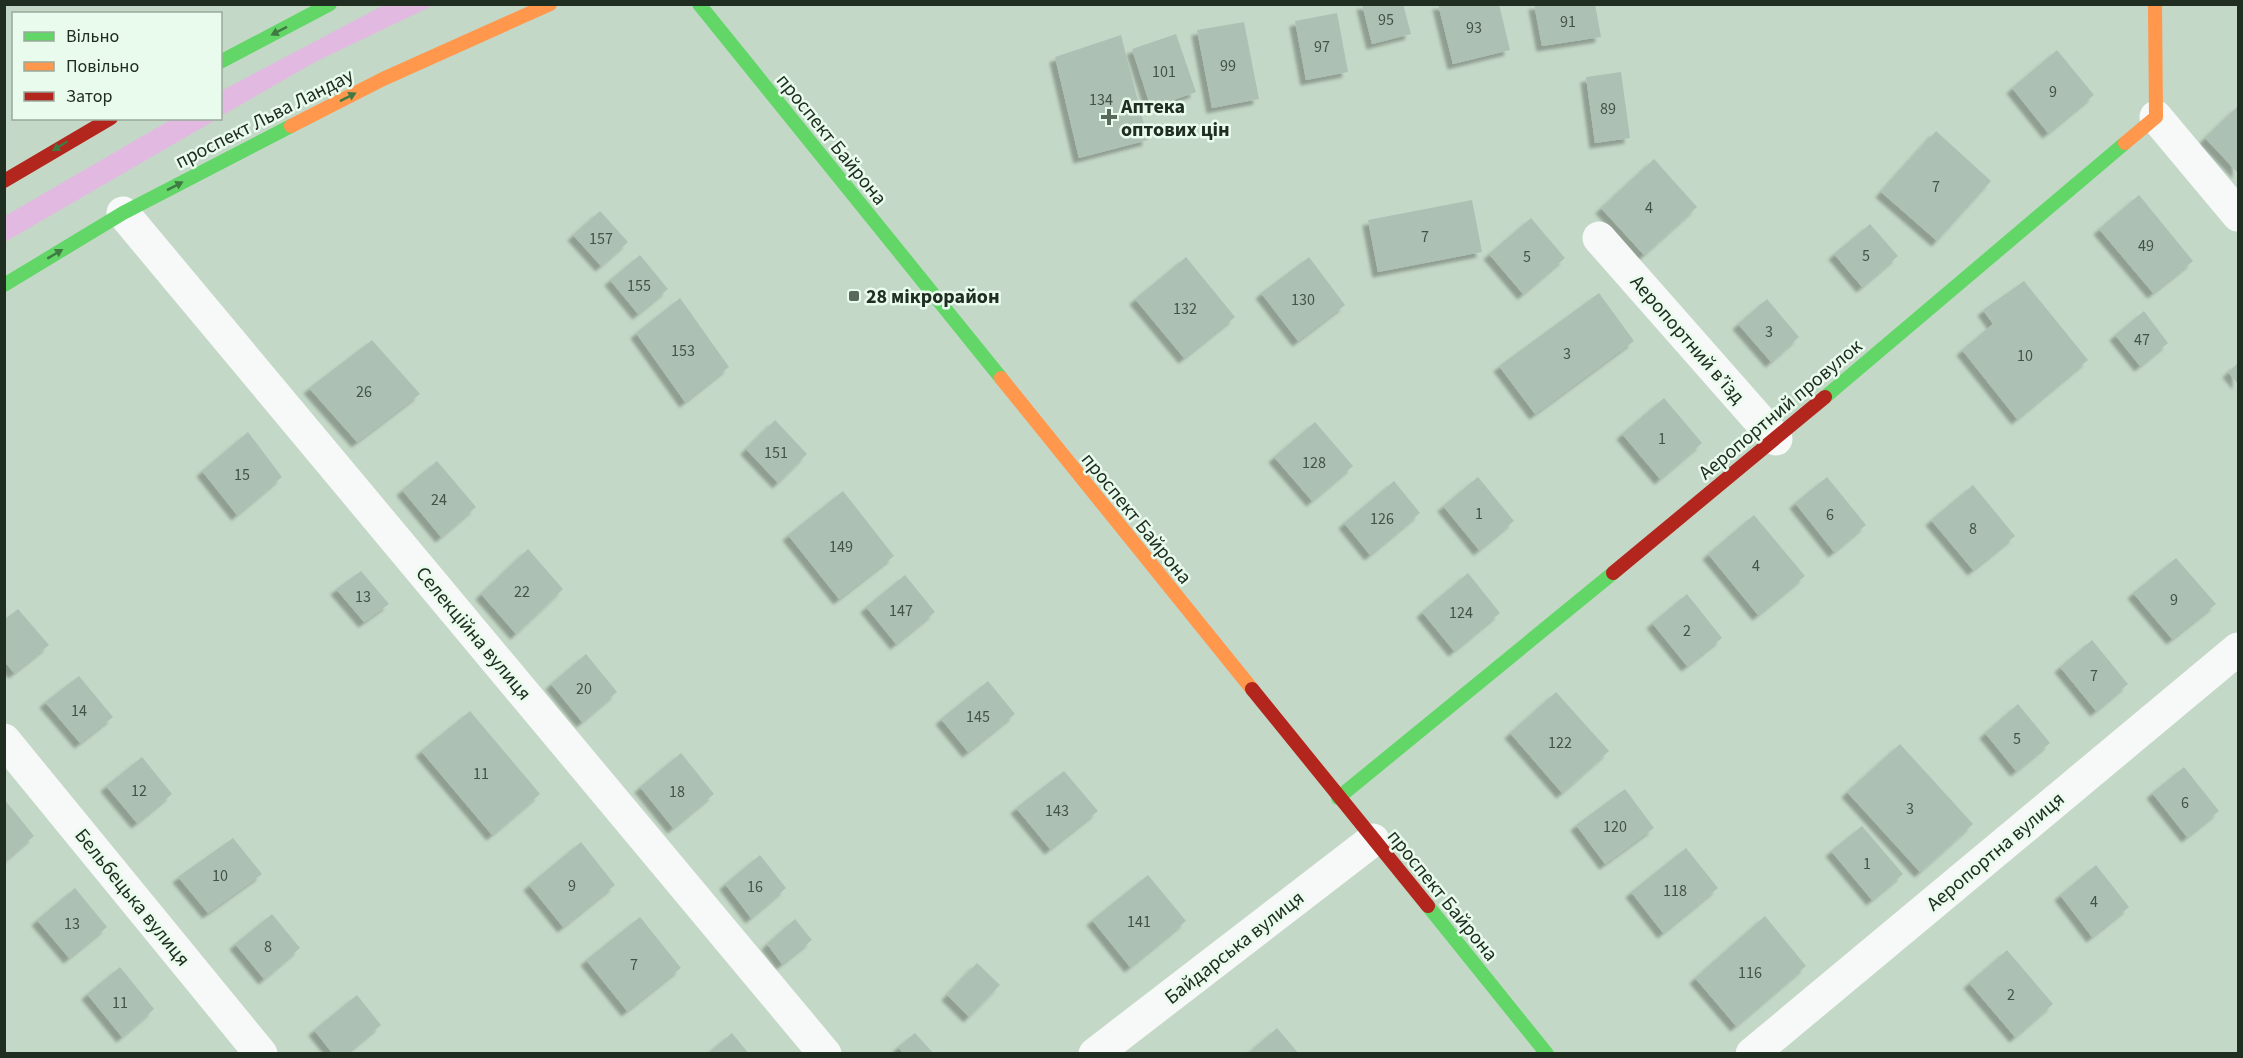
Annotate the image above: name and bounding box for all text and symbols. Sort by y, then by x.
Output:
house number: 95 [1378,9,1394,31]
house number: 91 [1560,11,1576,33]
legend [12,12,222,120]
house number: 93 [1466,17,1482,39]
text: Вільно [66,24,119,49]
one-way arrow [270,27,287,36]
house number: 97 [1314,36,1330,58]
text: Повільно [66,54,139,79]
house number: 99 [1220,55,1236,77]
street label: проспект Льва Ландау [171,61,359,176]
house number: 101 [1152,61,1176,83]
street label: проспект Байрона [769,68,893,211]
house number: 9 [2049,81,2057,103]
text: Затор [66,84,113,109]
house number: 134 [1089,89,1113,111]
one-way arrow [340,92,357,102]
place label: Аптека оптових цін [1120,93,1230,144]
house number: 89 [1600,98,1616,120]
marker: Аптека оптових цін [1102,110,1116,124]
one-way arrow [52,141,68,152]
house number: 7 [1932,176,1940,198]
one-way arrow [167,181,184,191]
house number: 4 [1645,197,1653,219]
house number: 7 [1421,226,1429,248]
house number: 157 [589,228,613,250]
house number: 49 [2138,235,2154,257]
house number: 5 [1862,245,1870,267]
house number: 5 [1523,246,1531,268]
one-way arrow [46,249,63,260]
street label: Аеропортний в’їзд [1623,269,1751,410]
house number: 155 [627,275,651,297]
place label: 28 мікрорайон [866,283,1000,311]
marker: 28 мікрорайон [847,289,861,303]
house number: 130 [1291,289,1315,311]
house number: 132 [1173,298,1197,320]
house number: 3 [1765,321,1773,343]
house number: 47 [2134,329,2150,351]
street label: Аеропортний провулок [1693,333,1869,487]
house number: 153 [671,340,695,362]
house number: 3 [1563,343,1571,365]
house number: 10 [2017,345,2033,367]
house number: 26 [356,381,372,403]
house number: 1 [1658,428,1666,450]
house number: 151 [764,442,788,464]
street label: проспект Байрона [1074,447,1198,590]
house number: 128 [1302,452,1326,474]
house number: 15 [234,464,250,486]
house number: 24 [431,489,447,511]
house number: 1 [1475,503,1483,525]
house number: 6 [1826,504,1834,526]
house number: 126 [1370,508,1394,530]
house number: 8 [1969,518,1977,540]
house number: 149 [829,536,853,558]
house number: 4 [1752,555,1760,577]
street label: Селекційна вулиця [409,561,538,707]
house number: 22 [514,581,530,603]
house number: 13 [355,586,371,608]
house number: 9 [2170,589,2178,611]
house number: 147 [889,600,913,622]
house number: 124 [1449,602,1473,624]
house number: 2 [1683,620,1691,642]
house number: 7 [2090,665,2098,687]
house number: 20 [576,678,592,700]
house number: 14 [71,700,87,722]
house number: 145 [966,706,990,728]
house number: 5 [2013,728,2021,750]
house number: 122 [1548,732,1572,754]
house number: 11 [473,763,489,785]
house number: 12 [131,780,147,802]
house number: 18 [669,781,685,803]
street label: Аеропортна вулиця [1921,786,2071,918]
house number: 6 [2181,792,2189,814]
house number: 3 [1906,798,1914,820]
house number: 143 [1045,800,1069,822]
house number: 120 [1603,816,1627,838]
street label: Бельбецька вулиця [68,823,197,973]
street label: проспект Байрона [1380,824,1504,967]
house number: 1 [1863,853,1871,875]
house number: 10 [212,865,228,887]
house number: 9 [568,875,576,897]
house number: 16 [747,876,763,898]
house number: 118 [1663,880,1687,902]
street label: Байдарська вулиця [1159,884,1310,1011]
house number: 4 [2090,891,2098,913]
house number: 141 [1127,911,1151,933]
house number: 13 [64,913,80,935]
house number: 8 [264,936,272,958]
house number: 7 [630,954,638,976]
house number: 116 [1738,962,1762,984]
house number: 2 [2007,984,2015,1006]
house number: 11 [112,992,128,1014]

